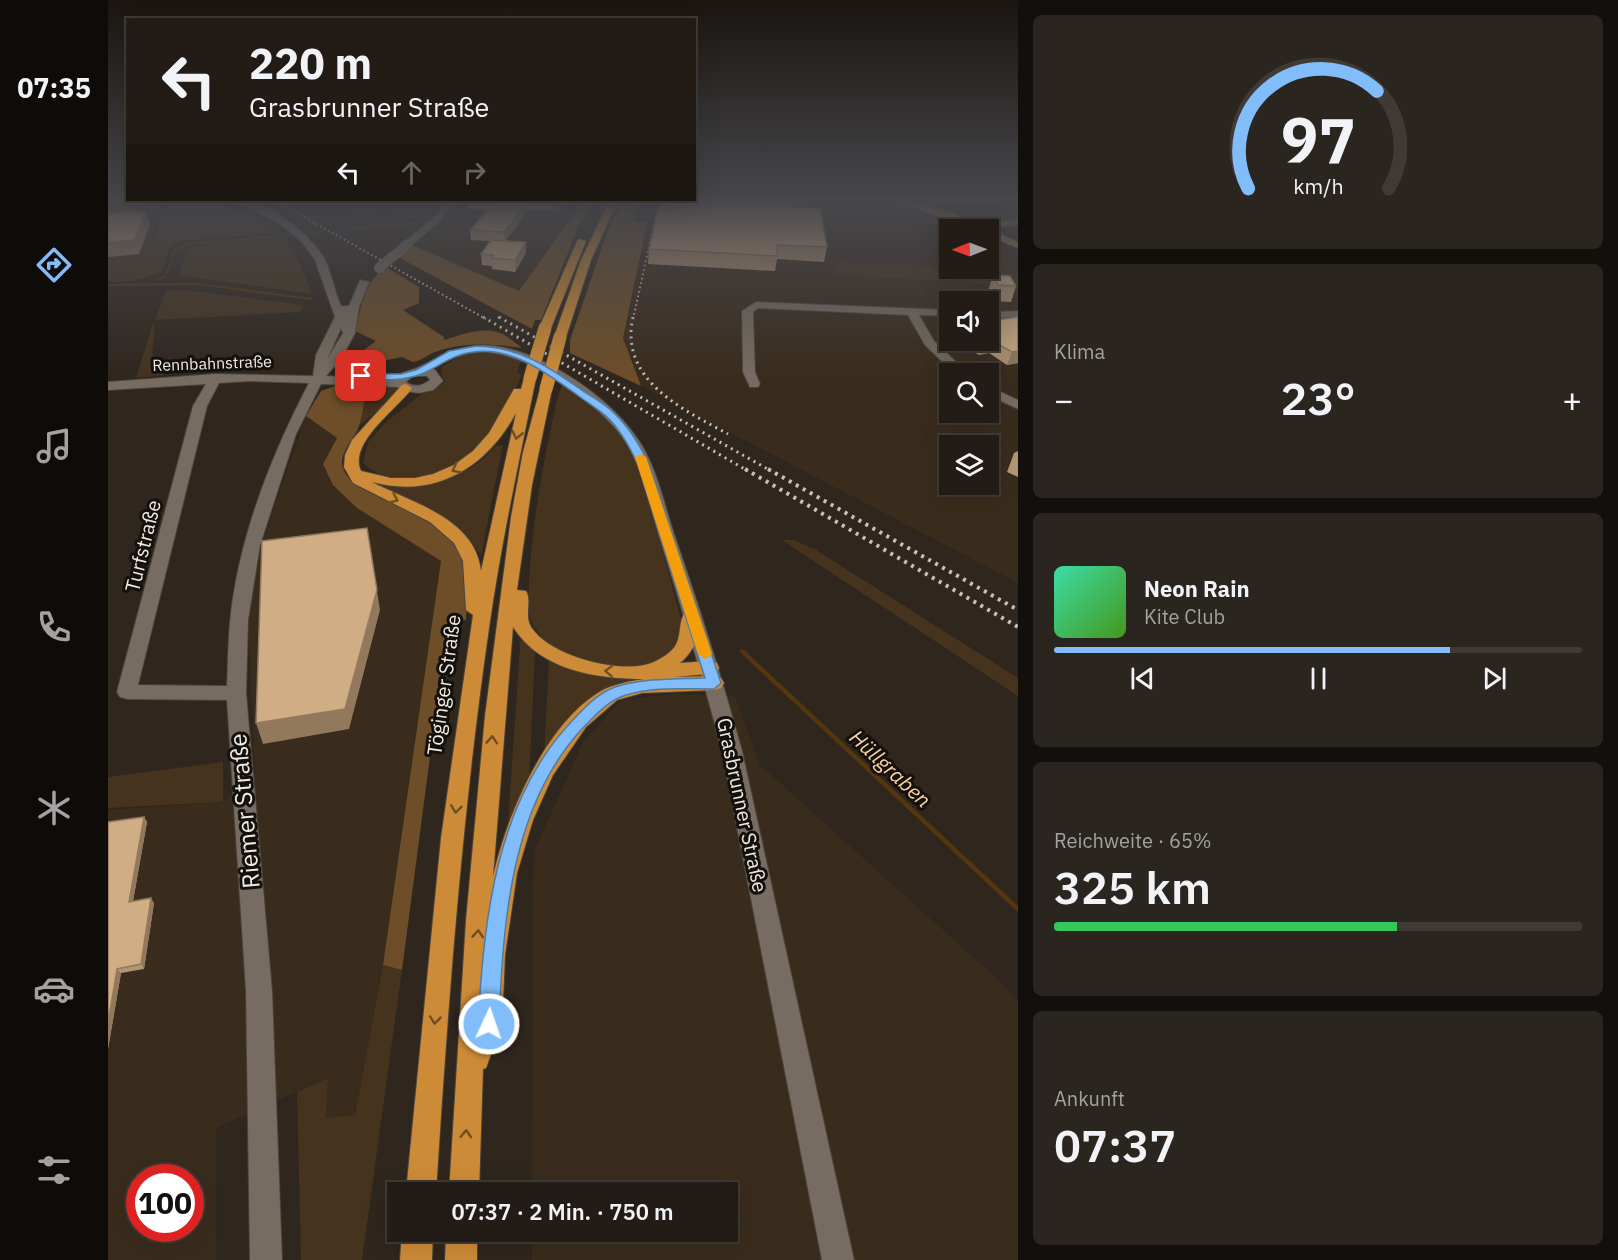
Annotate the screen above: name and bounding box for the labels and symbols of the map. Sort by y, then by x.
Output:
north arrow [939,219,999,279]
pin [335,350,386,401]
street label: Rennbahnstraße [152,351,272,375]
one-way arrow [512,430,525,440]
one-way arrow [452,462,463,474]
one-way arrow [388,492,399,504]
street label: Turfstraße [118,497,167,595]
street label: Töginger Straße [420,613,467,757]
one-way arrow [605,665,614,677]
street label: Grasbrunner Straße [711,715,774,895]
water label: Hüllgraben [844,723,938,813]
street label: Riemer Straße [221,732,267,890]
one-way arrow [485,735,498,744]
one-way arrow [450,804,463,813]
one-way arrow [472,930,485,939]
position arrow [457,992,521,1056]
one-way arrow [429,1016,442,1025]
one-way arrow [460,1130,472,1139]
speed limit sign: 100 [126,1164,204,1242]

